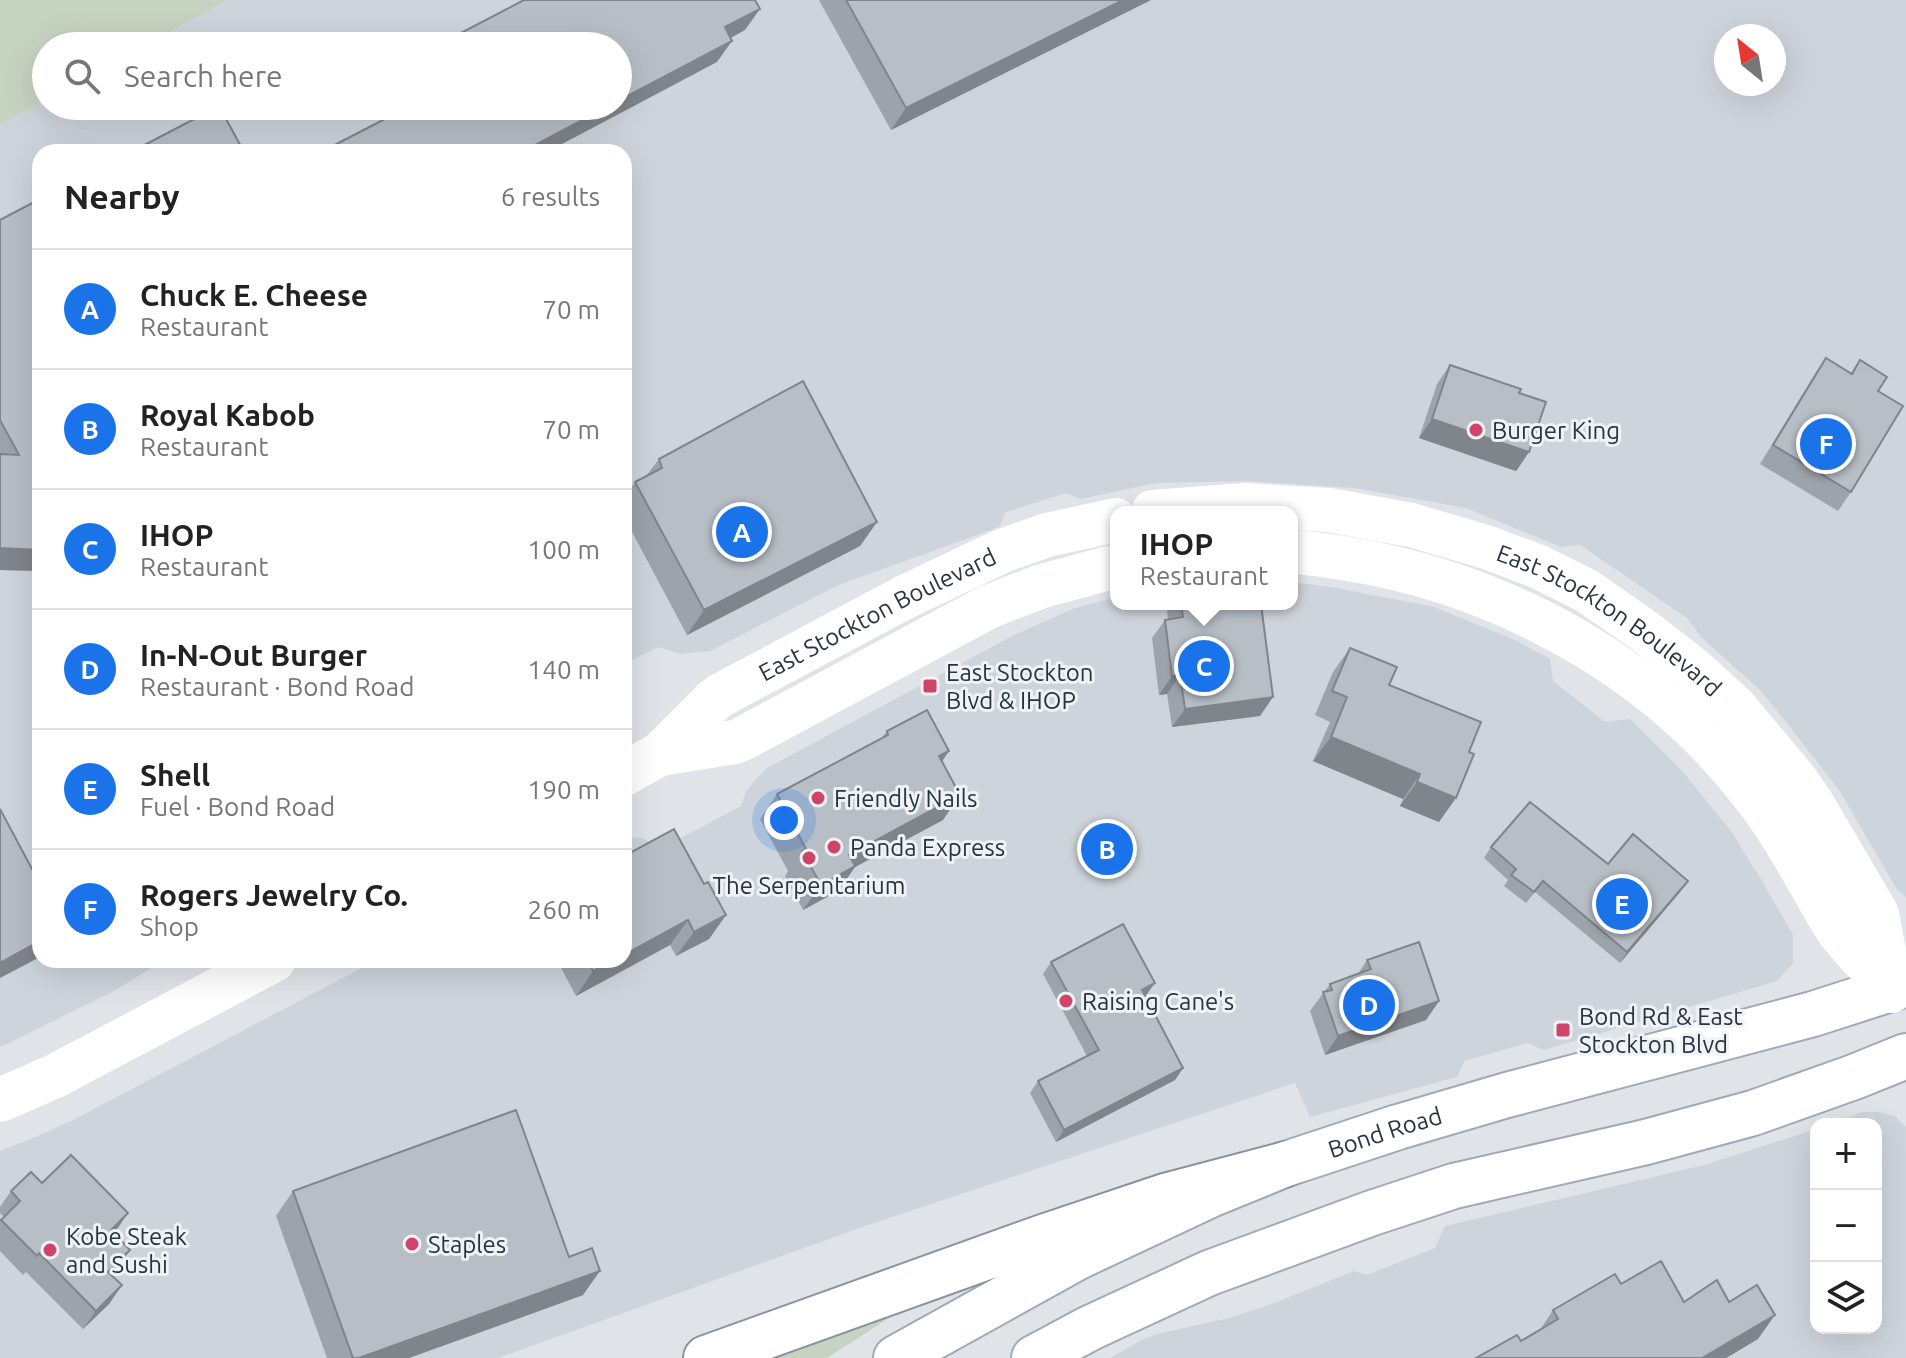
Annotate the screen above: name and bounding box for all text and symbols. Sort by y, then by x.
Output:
north arrow [1714,24,1786,96]
search box [32,32,632,120]
icon: search [60,54,104,98]
text: Search here [124,59,283,93]
text: Nearby [64,177,179,215]
text: 6 results [501,182,600,211]
text: Chuck E. Cheese [140,278,368,312]
text: A [81,295,99,324]
text: 70 m [542,295,600,324]
text: Restaurant [140,312,268,341]
text: Royal Kabob [140,398,315,432]
pin: F [1800,414,1852,474]
text: B [81,415,99,444]
text: 70 m [542,415,600,444]
place label: Burger King [1492,417,1620,444]
marker: Burger King [1467,421,1485,439]
text: Restaurant [140,432,268,461]
pin: A [716,502,768,562]
popup [1110,506,1298,610]
text: IHOP [140,518,213,552]
text: IHOP [1140,527,1213,561]
text: C [82,535,98,564]
text: 100 m [528,535,600,564]
street label: East Stockton Boulevard [1493,539,1727,701]
street label: East Stockton Boulevard [754,542,1000,686]
text: Restaurant [140,552,268,581]
text: Restaurant [1140,561,1268,590]
pin: C [1178,636,1230,696]
text: In-N-Out Burger [140,638,367,672]
text: D [81,655,99,684]
text: 140 m [528,655,600,684]
place label: East Stockton Blvd & IHOP [946,659,1094,714]
text: Restaurant · Bond Road [140,672,414,701]
marker: East Stockton Blvd & IHOP [921,677,939,695]
text: Shell [140,758,210,792]
text: E [82,775,98,804]
text: 190 m [528,775,600,804]
place label: Friendly Nails [834,785,977,812]
marker: Friendly Nails [809,789,827,807]
text: Fuel · Bond Road [140,792,335,821]
your location [764,800,804,840]
pin: B [1081,819,1133,879]
place label: Panda Express [850,834,1005,861]
marker: Panda Express [825,838,843,856]
marker: The Serpentarium [800,849,818,867]
place label: The Serpentarium [713,872,905,899]
pin: E [1596,874,1648,934]
text: Rogers Jewelry Co. [140,878,408,912]
text: F [83,895,97,924]
text: 260 m [528,895,600,924]
text: Shop [140,912,199,941]
pin: D [1343,975,1395,1035]
place label: Raising Cane's [1082,988,1234,1015]
marker: Raising Cane's [1057,992,1075,1010]
place label: Bond Rd & East Stockton Blvd [1579,1003,1743,1058]
marker: Bond Rd & East Stockton Blvd [1554,1021,1572,1039]
street label: Bond Road [1324,1101,1445,1163]
map controls [1810,1118,1882,1334]
button: + [1810,1118,1882,1190]
button: − [1810,1190,1882,1262]
place label: Kobe Steak and Sushi [66,1223,187,1278]
place label: Staples [428,1231,506,1258]
marker: Staples [403,1235,421,1253]
marker: Kobe Steak and Sushi [41,1241,59,1259]
button: layers [1810,1262,1882,1334]

